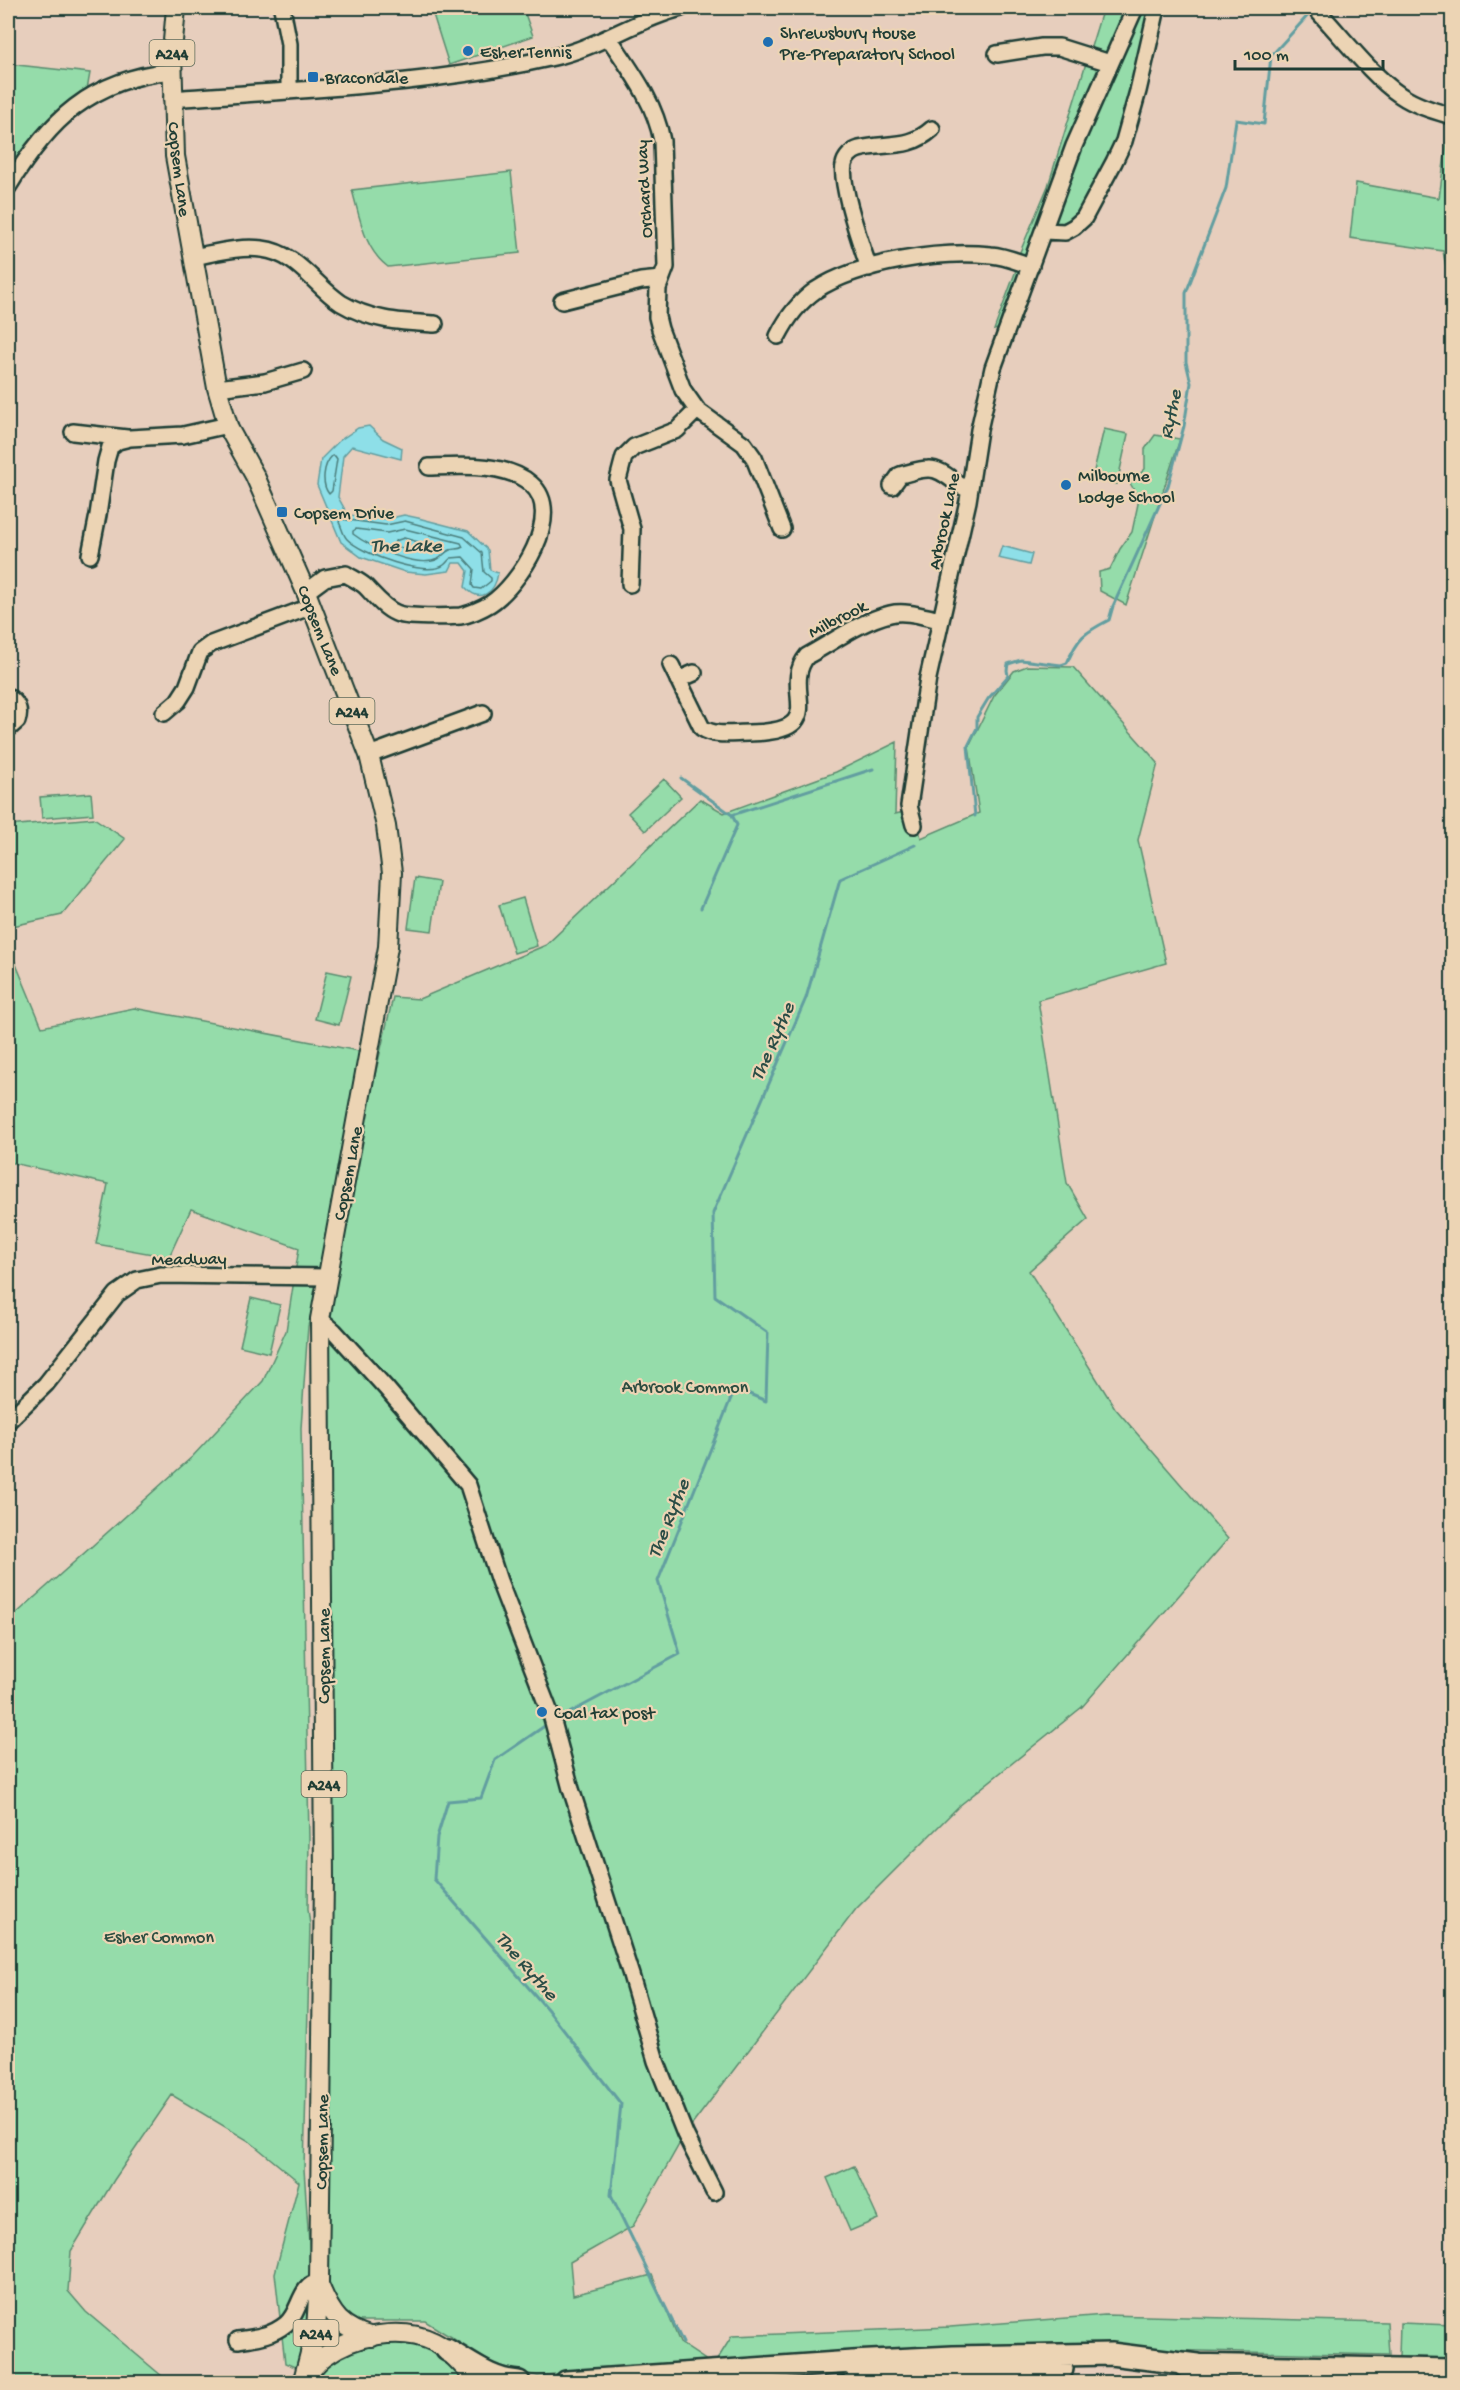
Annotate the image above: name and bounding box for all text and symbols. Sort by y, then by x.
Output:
place label: Shrewsbury House Pre-Preparatory School [779,24,955,66]
scale bar [1235,33,1384,71]
marker: Shrewsbury House Pre-Preparatory School [761,35,775,49]
road number: A244 [150,40,195,66]
place label: Esher Tennis [480,43,573,64]
marker: Esher Tennis [461,44,475,58]
text: 100 m [1243,46,1289,67]
place label: Bracondale [324,69,409,90]
marker: Bracondale [306,70,320,84]
street label: Copsem Lane [161,121,194,219]
street label: Orchard Way [632,139,659,239]
water label: Rythe [1156,387,1189,441]
place label: Milbourne Lodge School [1078,467,1175,509]
street label: Arbrook Lane [925,471,966,572]
marker: Milbourne Lodge School [1059,478,1073,492]
place label: Copsem Drive [294,504,395,525]
marker: Copsem Drive [275,505,289,519]
water label: The Lake [370,536,442,559]
street label: Copsem Lane [291,583,347,680]
street label: Milbrook [805,596,873,644]
road number: A244 [330,698,374,724]
water label: The Rythe [747,999,802,1085]
street label: Copsem Lane [330,1124,369,1222]
street label: Meadway [151,1249,227,1272]
park label: Arbrook Common [622,1378,749,1399]
water label: The Rythe [644,1476,697,1562]
street label: Copsem Lane [315,1608,336,1704]
place label: Coal tax post [554,1704,656,1725]
marker: Coal tax post [535,1705,549,1719]
road number: A244 [302,1771,346,1797]
park label: Esher Common [104,1928,214,1949]
water label: The Rythe [489,1928,562,2007]
street label: Copsem Lane [312,2093,335,2190]
road number: A244 [294,2320,338,2346]

